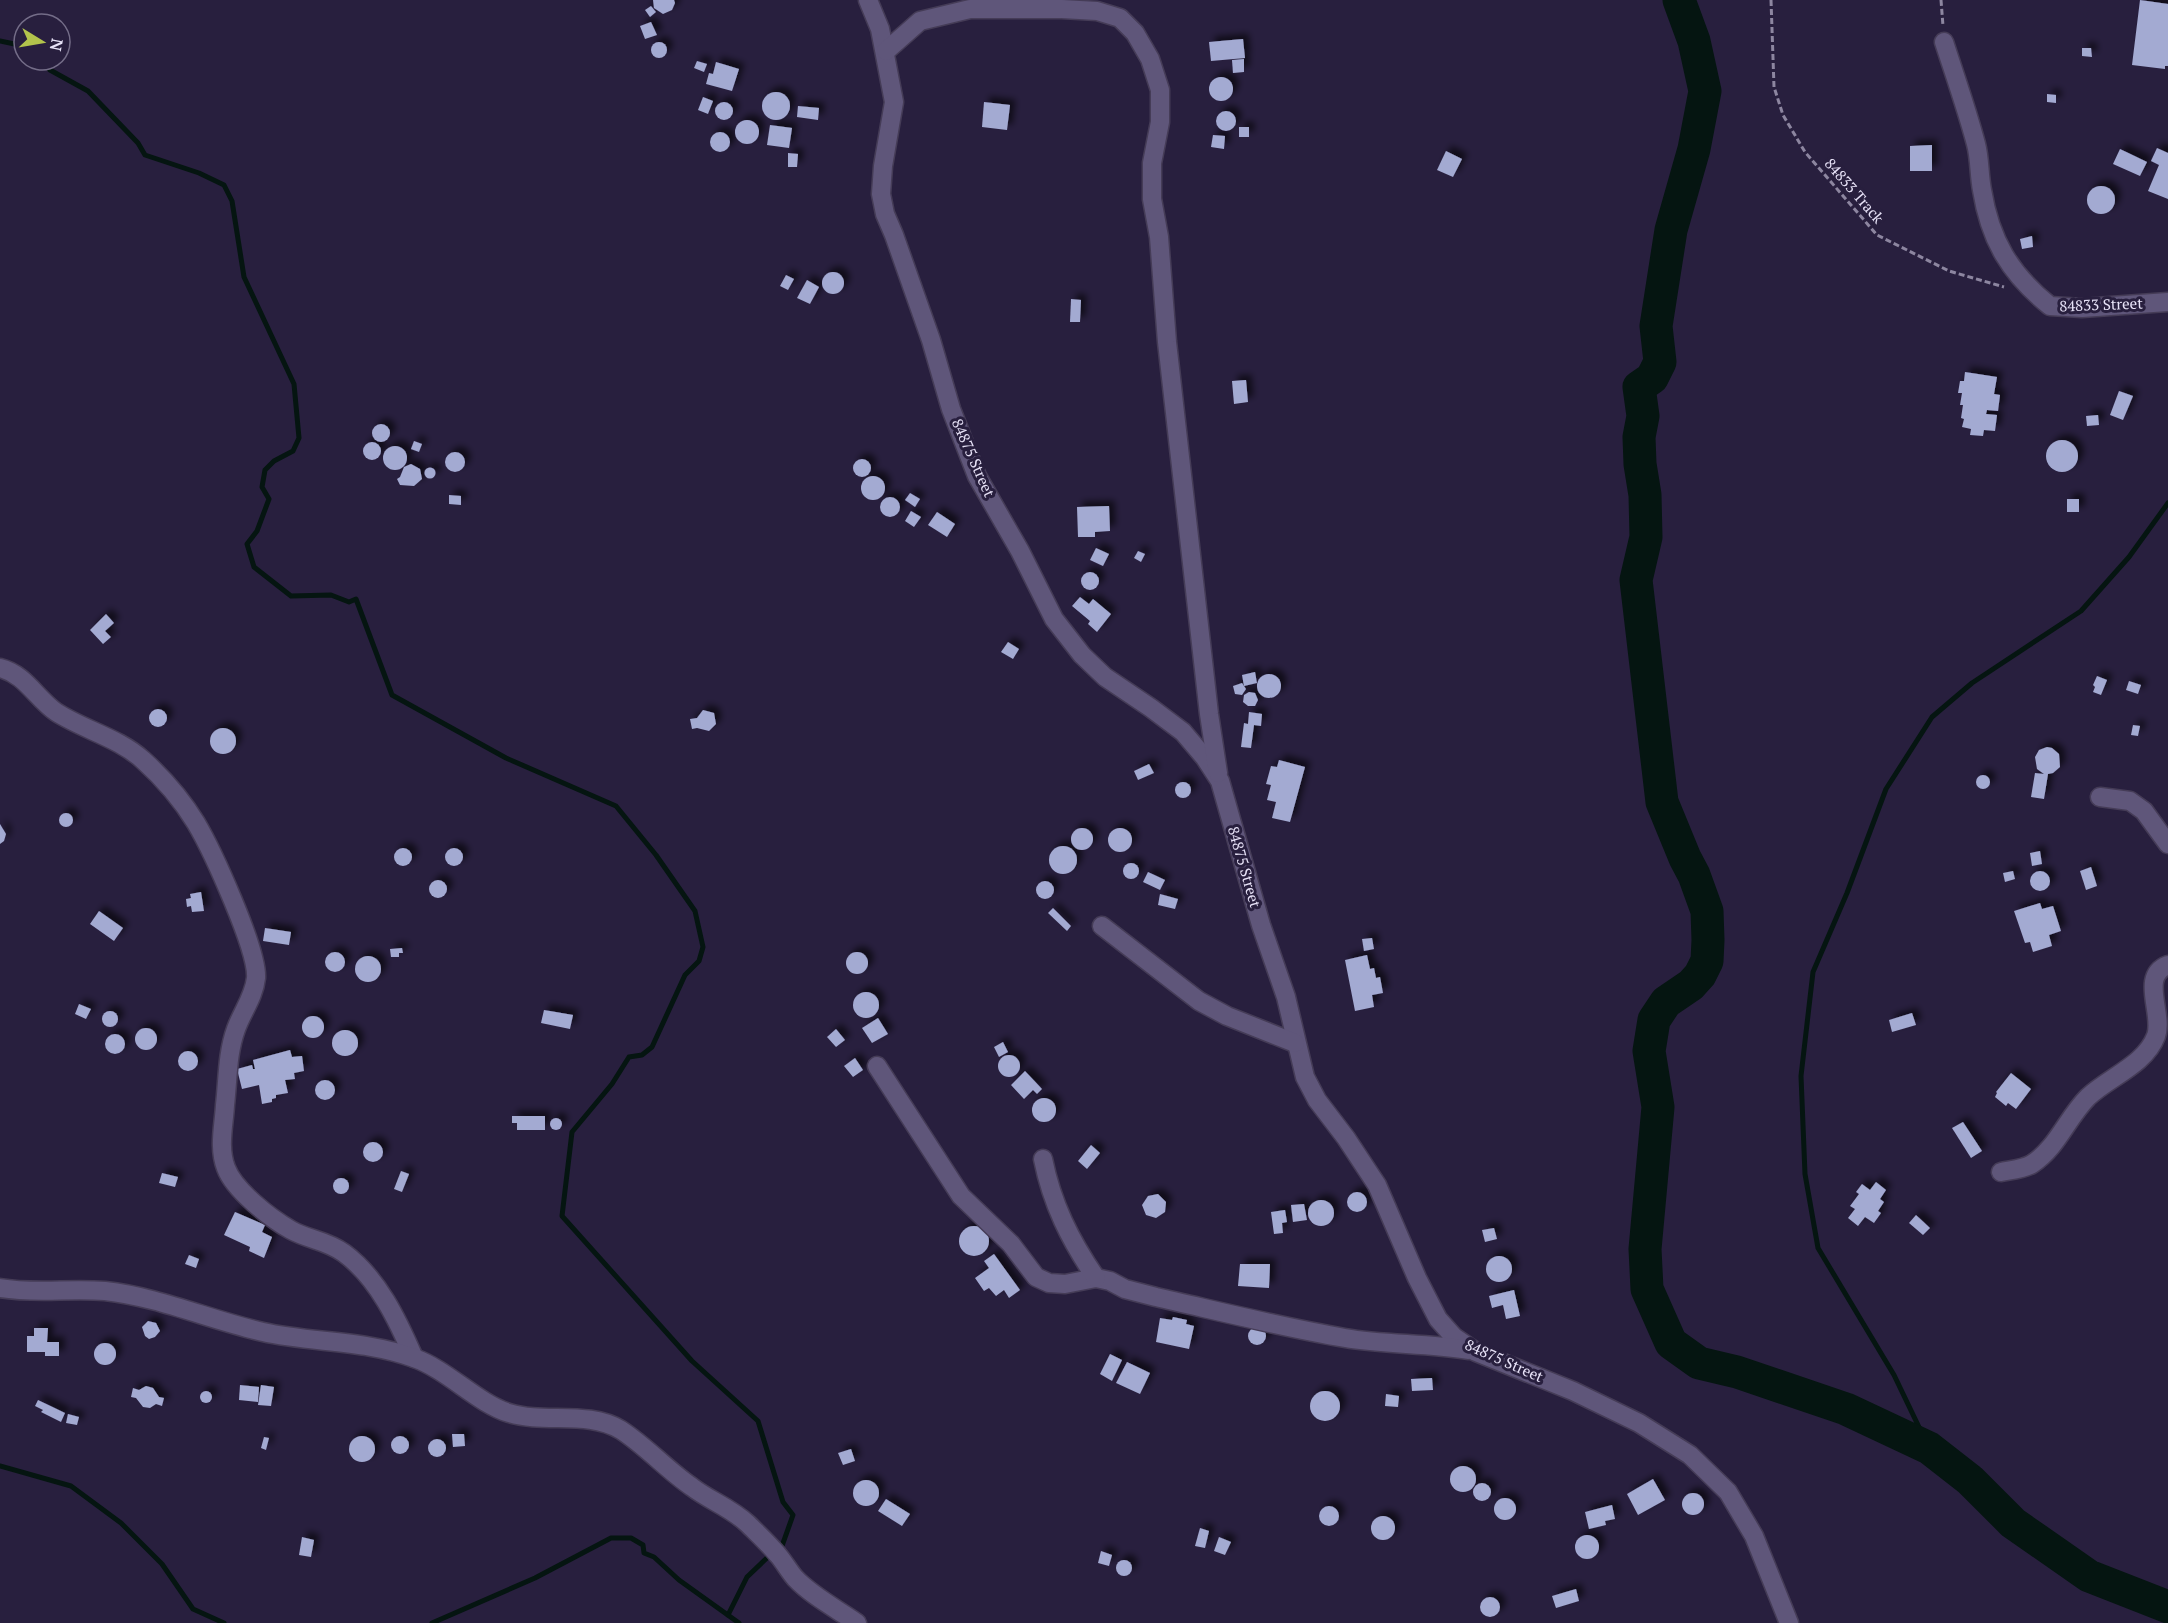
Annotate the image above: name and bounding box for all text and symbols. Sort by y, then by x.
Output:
north arrow [12,12,72,72]
text: N [45,37,69,53]
street label: 84833 Track [1821,153,1889,227]
street label: 84833 Street [2059,293,2144,315]
street label: 84875 Street [948,415,1000,500]
street label: 84875 Street [1224,824,1266,910]
street label: 84875 Street [1462,1334,1547,1386]

